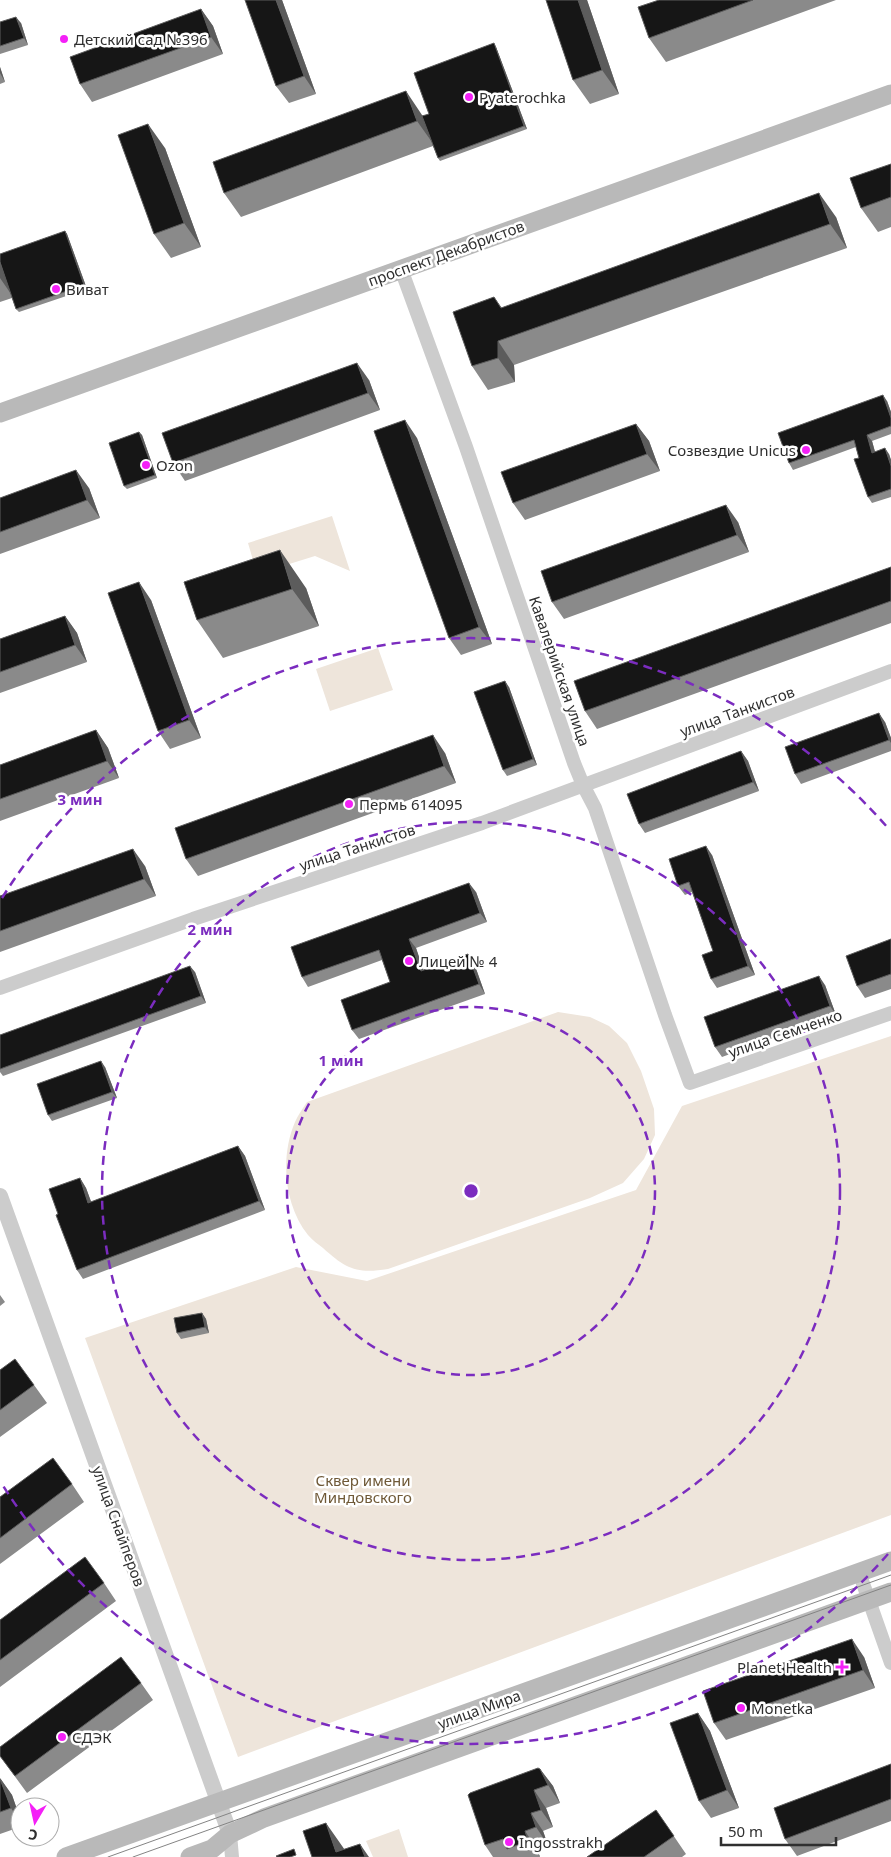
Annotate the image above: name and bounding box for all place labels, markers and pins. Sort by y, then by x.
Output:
place label: Детский сад №396 [74,29,208,49]
marker: Детский сад №396 [58,33,70,45]
place label: Pyaterochka [479,87,566,107]
marker: Pyaterochka [463,91,475,103]
place label: Виват [66,279,109,299]
marker: Виват [50,283,62,295]
place label: Созвездие Unicus [668,440,796,460]
marker: Созвездие Unicus [800,444,812,456]
place label: Ozon [156,455,193,475]
marker: Ozon [140,459,152,471]
place label: Пермь 614095 [359,794,462,814]
marker: Пермь 614095 [343,798,355,810]
place label: Лицей № 4 [419,951,498,971]
marker: Лицей № 4 [403,955,415,967]
centre of rings [462,1182,480,1200]
place label: Planet Health [737,1657,832,1677]
marker: Planet Health [836,1661,848,1673]
place label: Monetka [751,1698,813,1718]
marker: Monetka [735,1702,747,1714]
place label: СДЭК [72,1727,112,1747]
marker: СДЭК [56,1731,68,1743]
place label: Ingosstrakh [519,1832,603,1852]
marker: Ingosstrakh [503,1836,515,1848]

